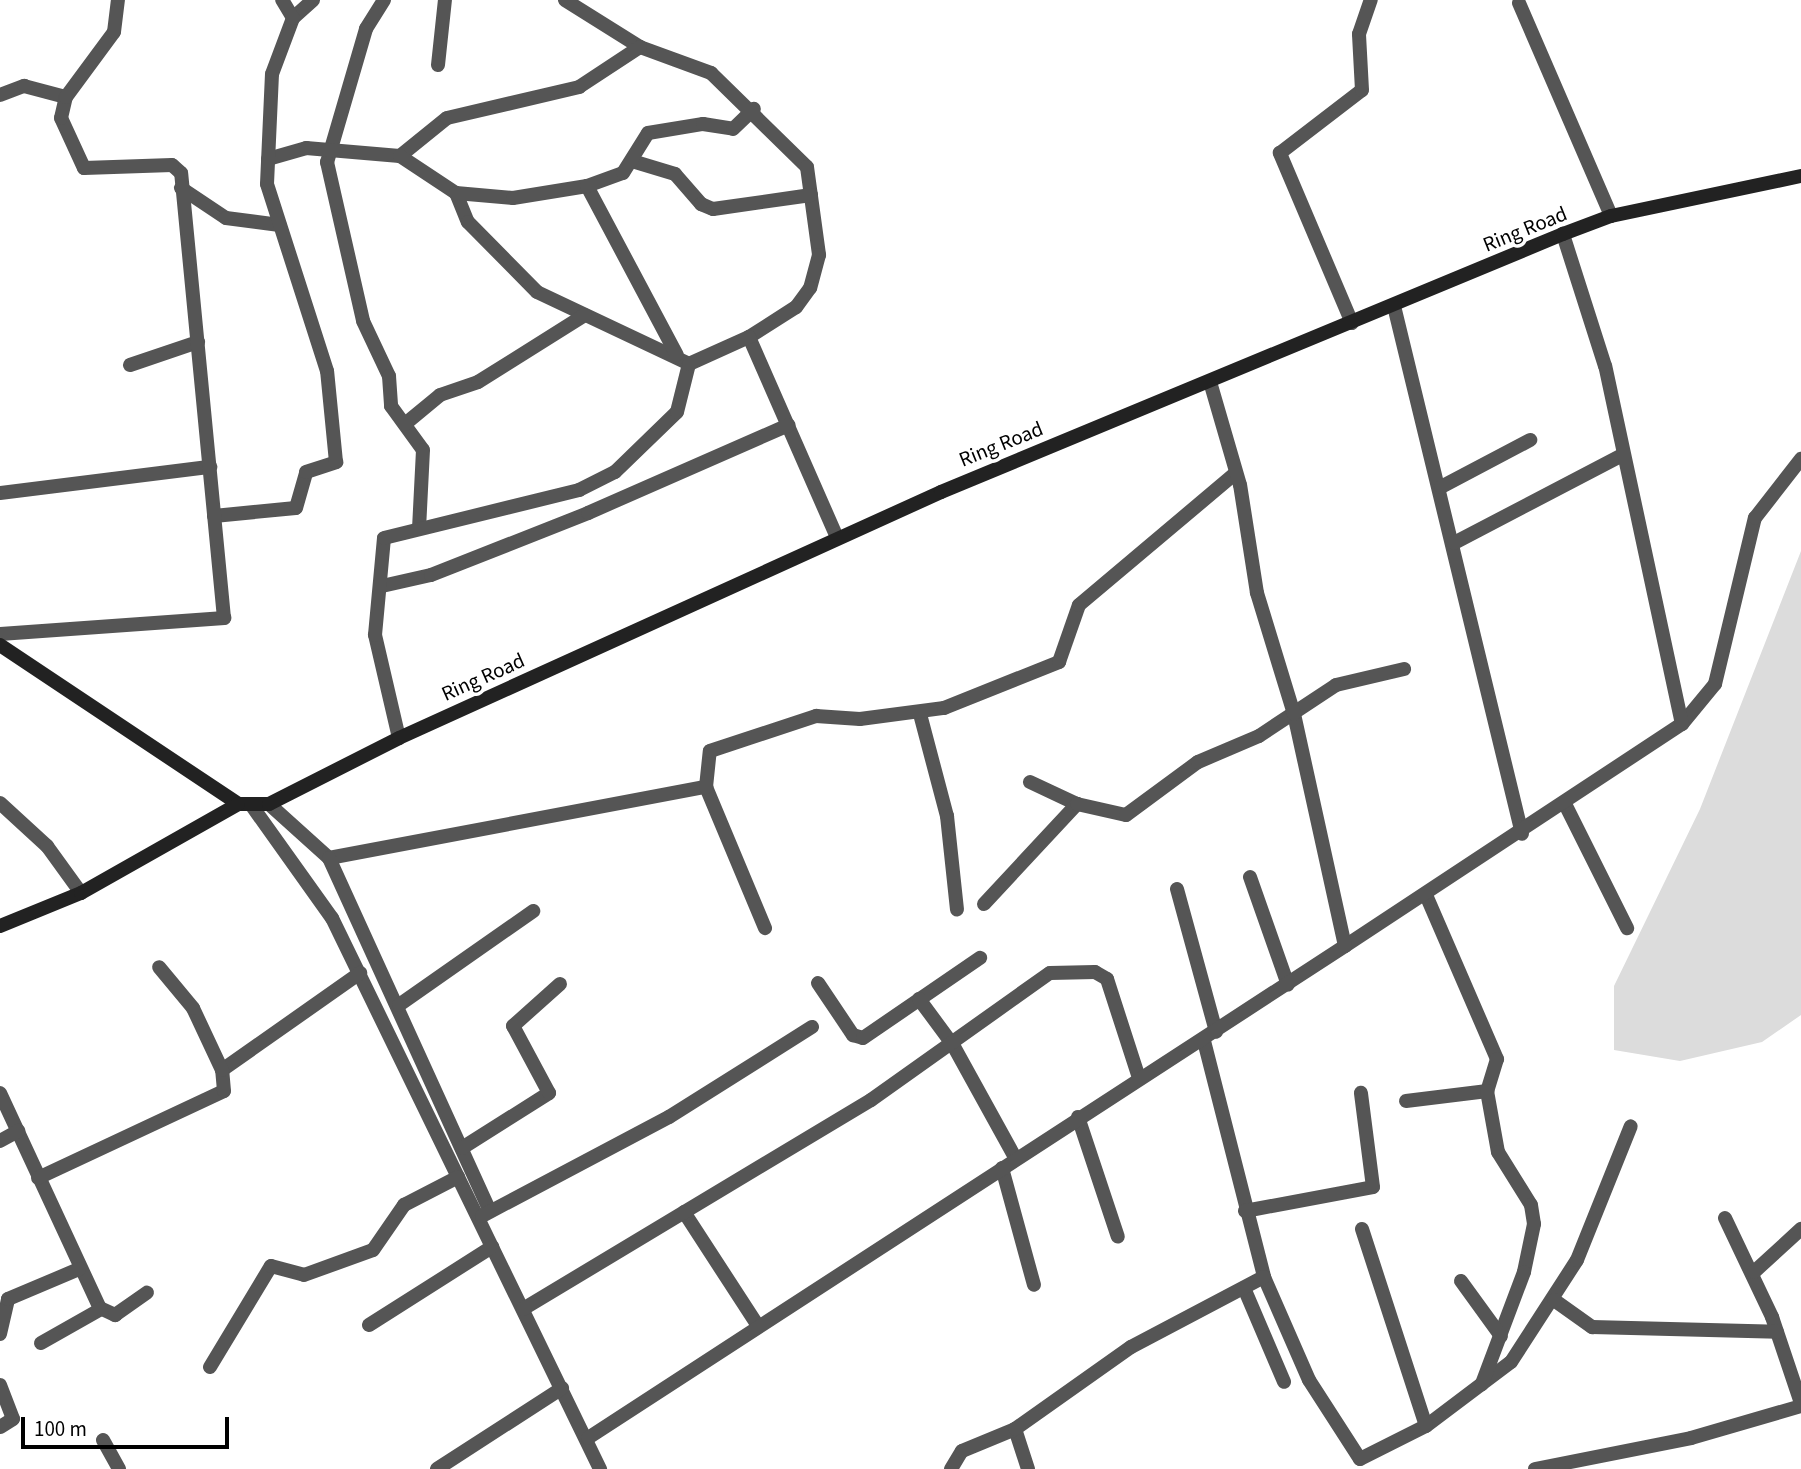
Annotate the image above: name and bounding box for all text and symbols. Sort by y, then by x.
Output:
street label: Ring Road [1479,201,1571,257]
street label: Ring Road [955,416,1047,472]
street label: Ring Road [437,648,529,706]
scale bar [24,1402,233,1446]
text: 100 m [34,1414,87,1444]

